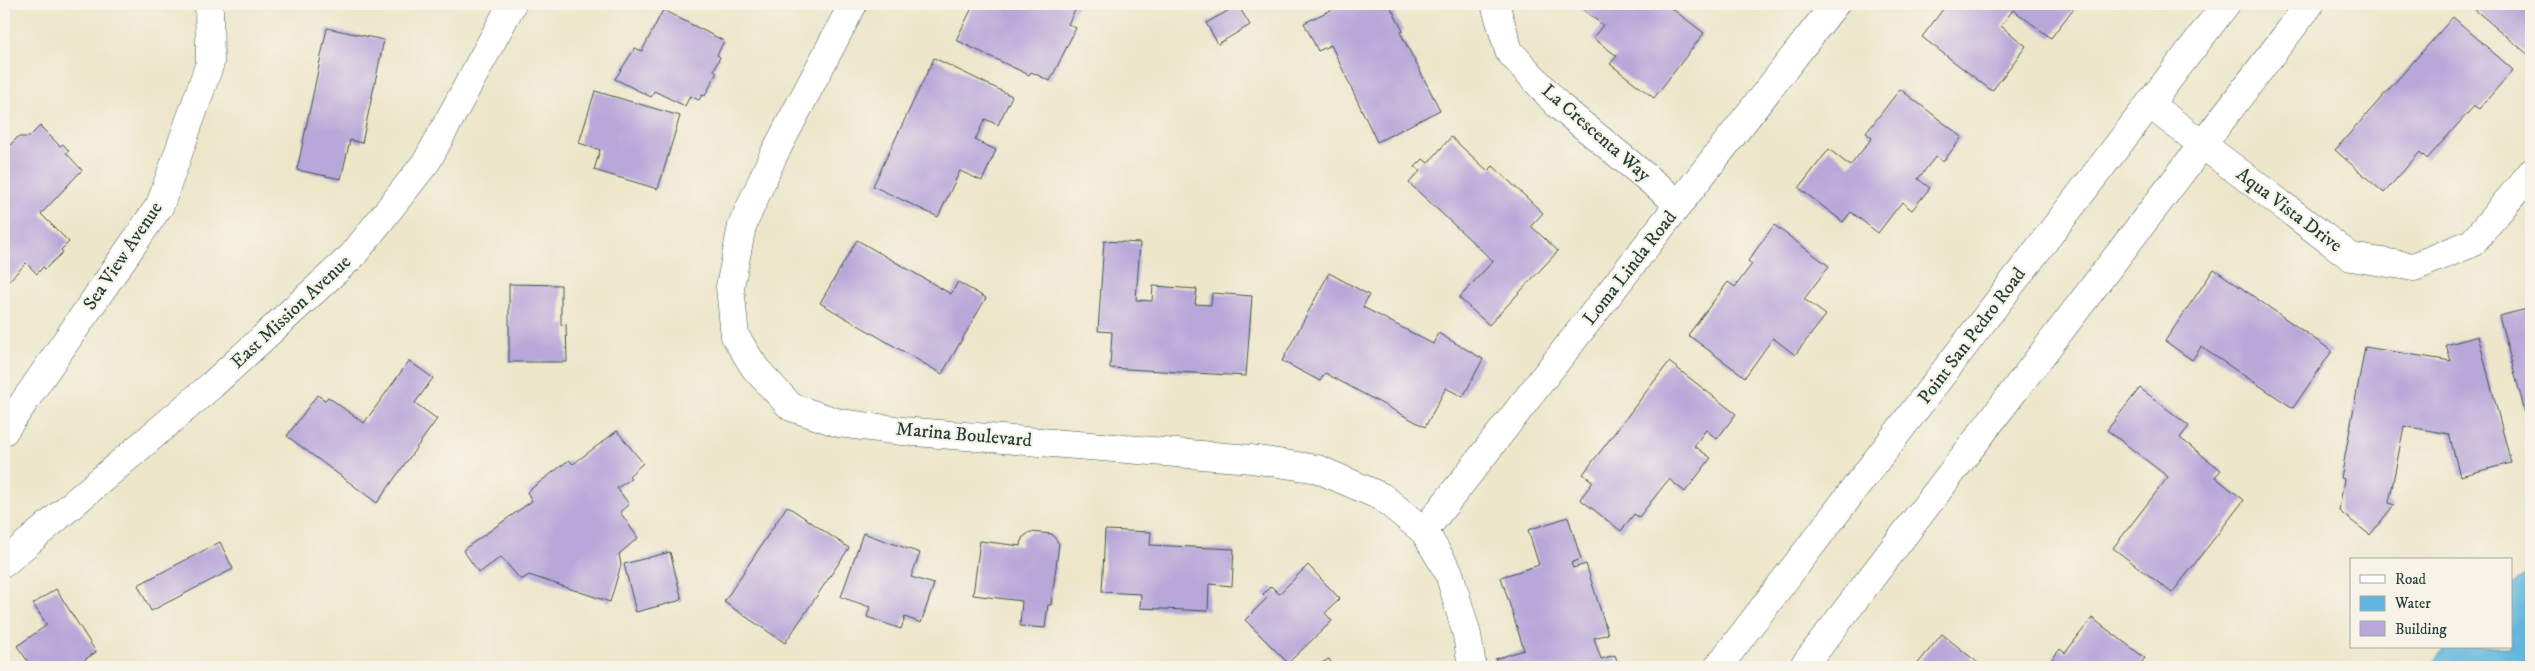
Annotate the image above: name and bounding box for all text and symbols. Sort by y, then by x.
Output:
street label: La Crescenta Way [1537,79,1656,187]
street label: Aqua Vista Drive [2231,163,2347,258]
street label: Sea View Avenue [78,197,168,314]
street label: Loma Linda Road [1578,206,1682,330]
street label: East Mission Avenue [226,250,356,374]
street label: Point San Pedro Road [1913,263,2031,409]
street label: Marina Boulevard [895,418,1033,452]
legend [2350,558,2512,648]
text: Road [2395,570,2427,589]
text: Water [2394,594,2431,613]
text: Building [2395,620,2447,639]

